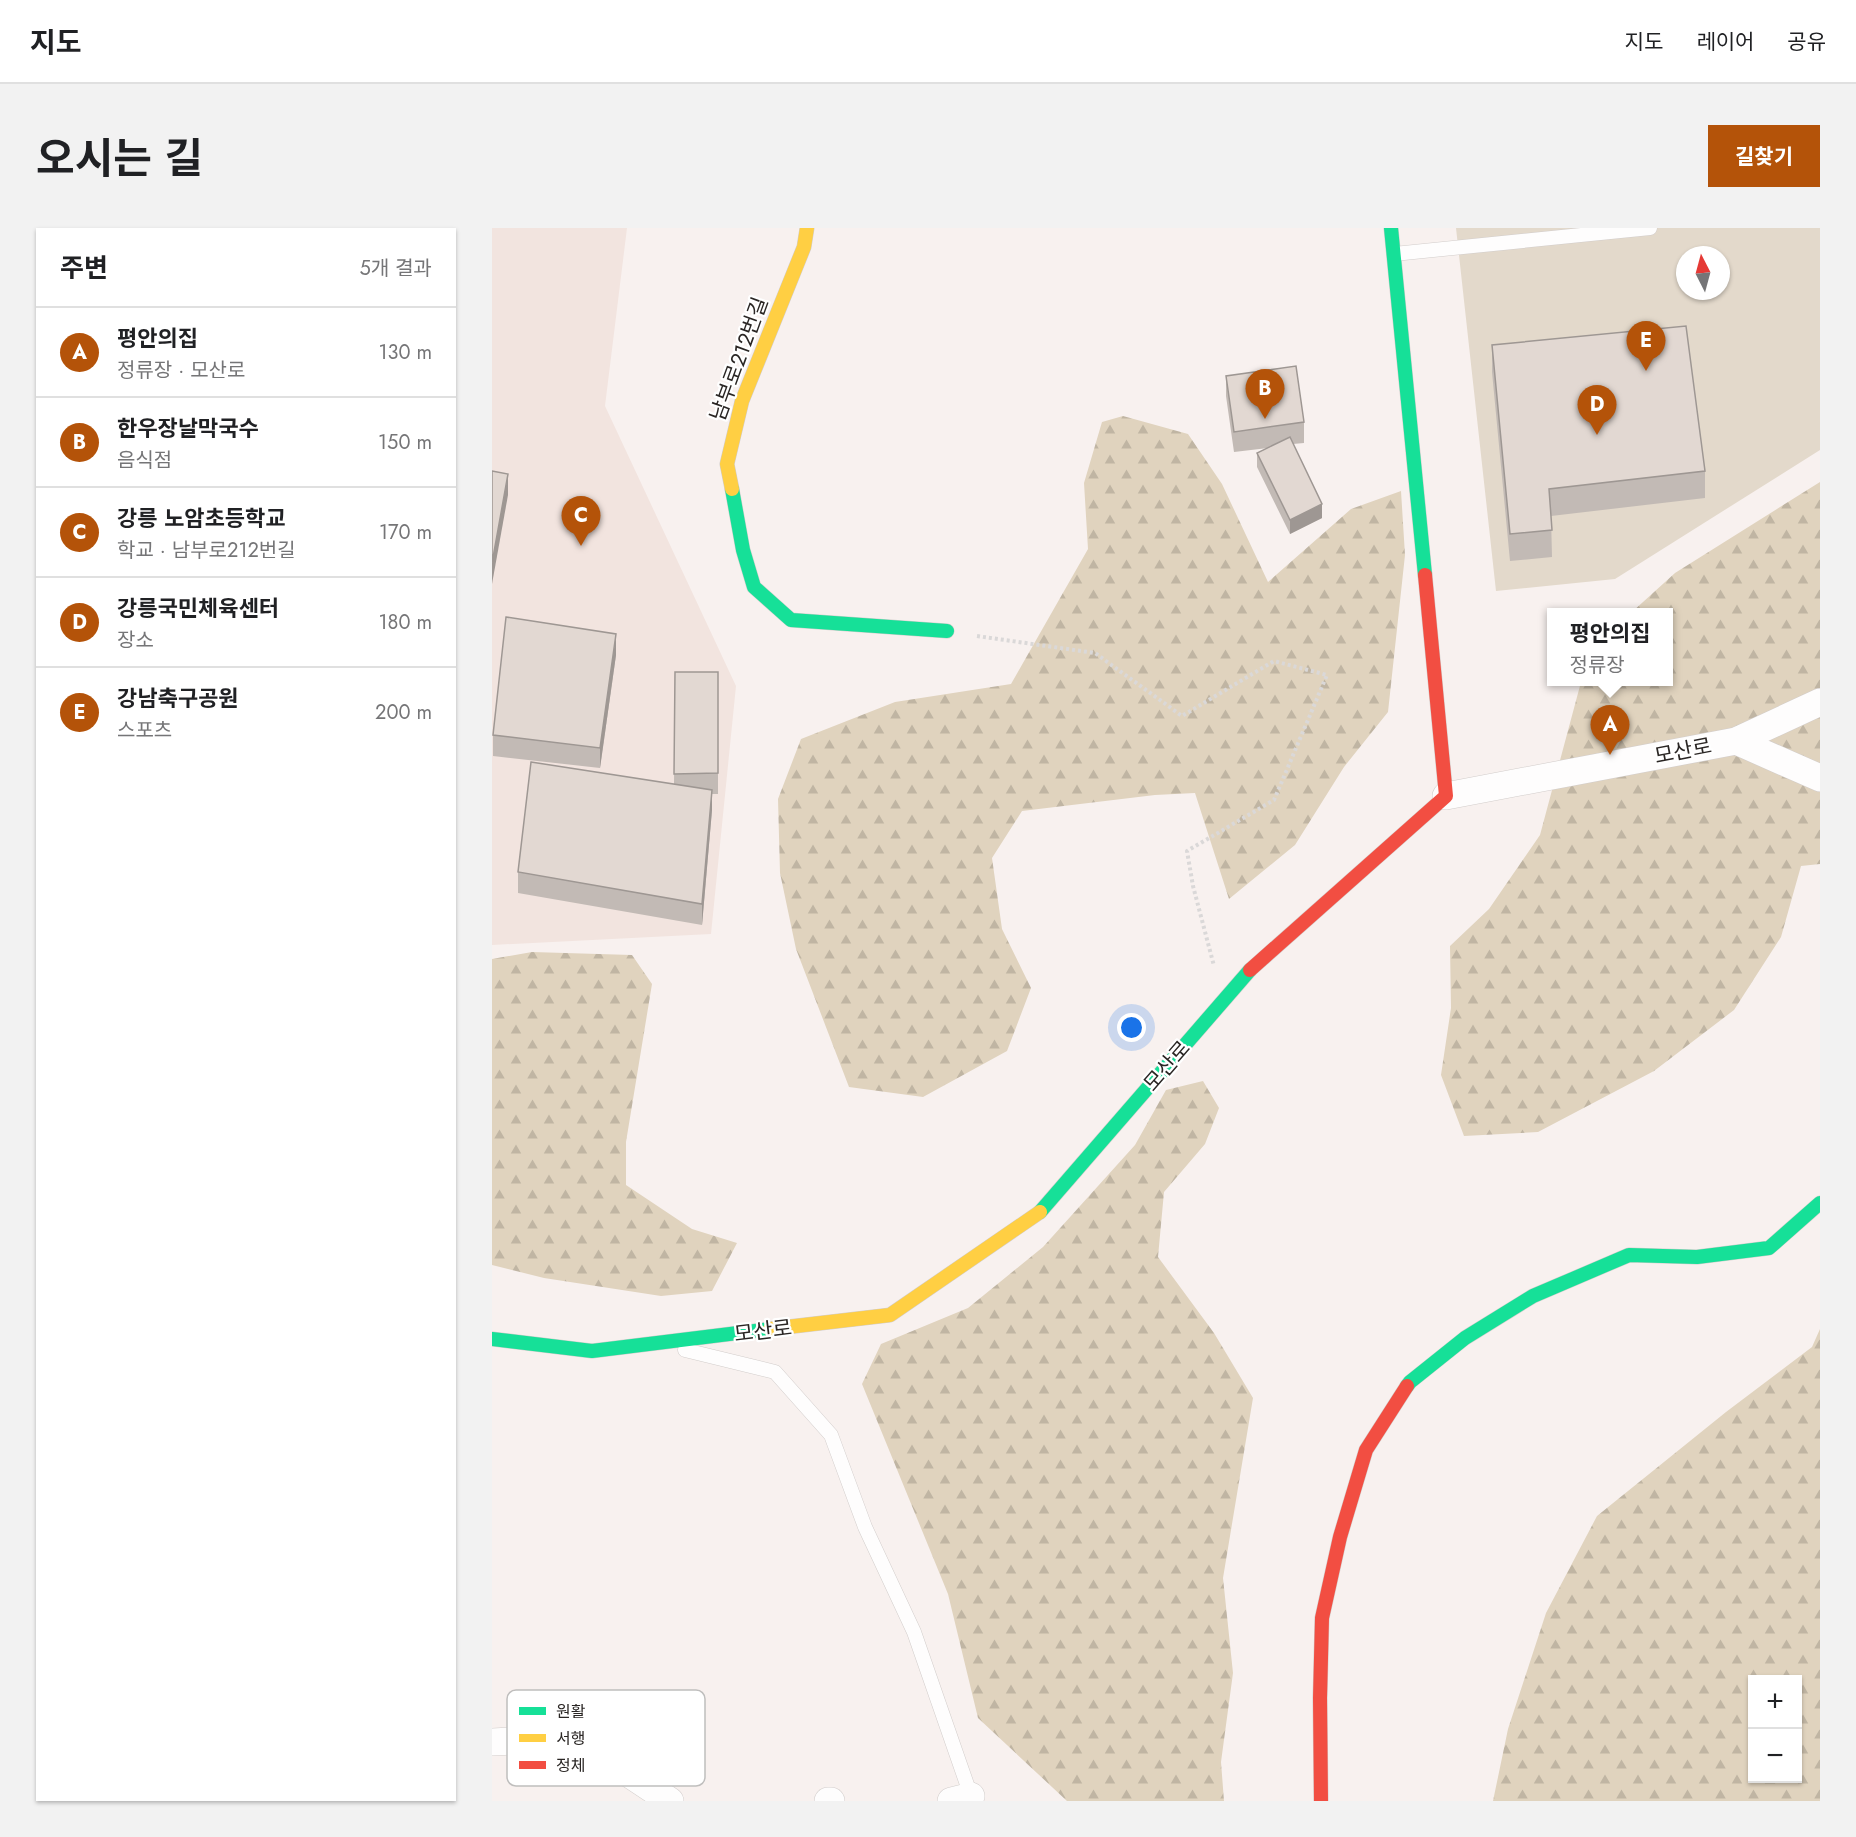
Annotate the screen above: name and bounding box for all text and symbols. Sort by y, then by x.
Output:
text: 지도 [30,22,82,63]
text: 지도 [1625,27,1663,57]
text: 레이어 [1696,27,1754,57]
text: 공유 [1787,27,1826,57]
button: 길찾기 [1708,125,1820,187]
text: 오시는 길 [36,128,203,189]
north arrow [1676,246,1730,300]
text: 주변 [60,249,108,287]
text: 5개 결과 [360,254,432,283]
street label: 남부로212번길 [703,293,775,425]
text: 평안의집 [117,322,198,354]
pin: E [1626,322,1666,371]
text: A [72,338,87,367]
text: 130 m [378,338,432,367]
text: 정류장 · 모산로 [117,356,245,385]
pin: B [1246,370,1284,419]
pin: D [1578,386,1616,435]
text: 한우장날막국수 [117,412,259,444]
text: B [73,428,86,457]
text: 150 m [378,428,432,457]
text: 음식점 [117,446,172,475]
pin: C [562,496,601,546]
text: 강릉 노암초등학교 [117,502,286,534]
text: C [72,518,87,547]
text: 170 m [379,518,432,547]
text: 학교 · 남부로212번길 [117,536,296,565]
text: 강릉국민체육센터 [117,592,279,624]
text: D [72,608,87,637]
text: 180 m [378,608,432,637]
popup [1547,608,1673,686]
text: 평안의집 [1570,617,1650,649]
text: 장소 [117,626,154,655]
text: 정류장 [1570,651,1625,680]
text: 강남축구공원 [117,682,238,714]
text: E [73,698,86,727]
text: 200 m [375,698,432,727]
pin: A [1590,706,1630,755]
text: 스포츠 [117,716,172,745]
street label: 모산로 [1652,731,1714,771]
your location [1117,1013,1146,1042]
street label: 모산로 [1137,1034,1197,1098]
street label: 모산로 [732,1313,794,1349]
map controls [1748,1675,1802,1783]
button: + [1748,1675,1802,1729]
legend [507,1690,705,1786]
text: 원활 [556,1700,586,1723]
text: 서행 [556,1727,585,1750]
button: − [1748,1729,1802,1783]
text: 정체 [556,1754,585,1777]

